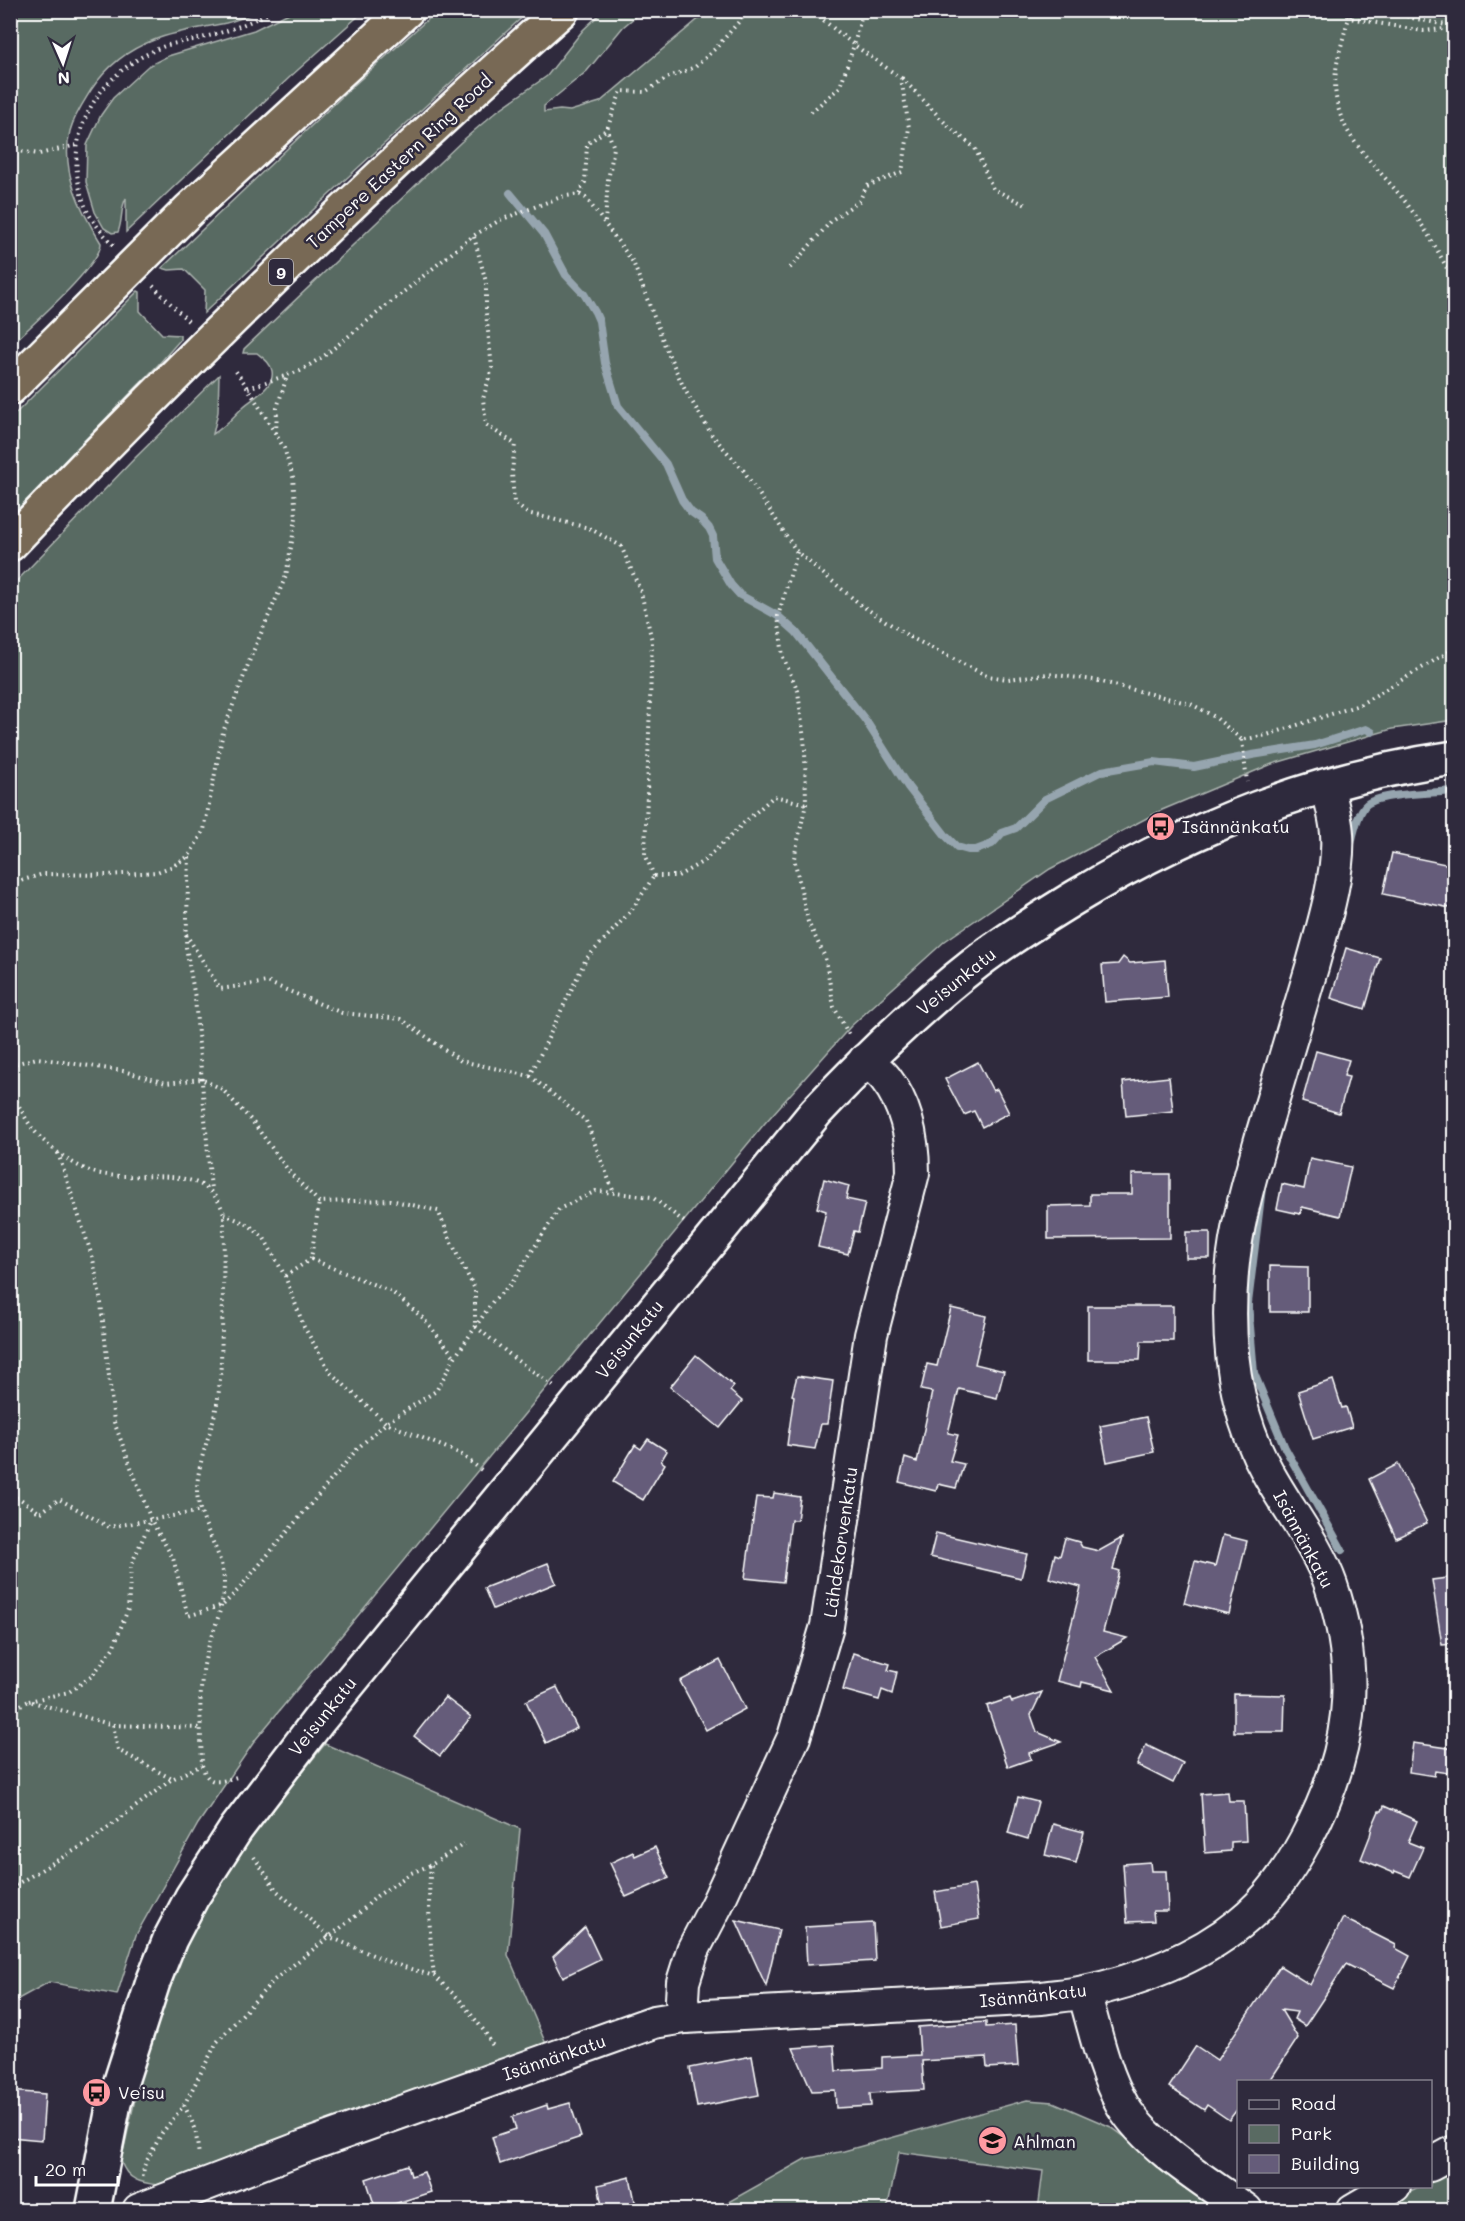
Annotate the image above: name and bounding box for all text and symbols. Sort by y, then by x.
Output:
north arrow [33,33,93,93]
text: N [57,68,70,89]
street label: Tampere Eastern Ring Road [301,68,497,254]
road number: 9 [269,259,293,285]
bus stop icon: Isännänkatu [1145,810,1177,842]
place label: Isännänkatu [1182,814,1290,838]
street label: Veisunkatu [911,942,1001,1020]
street label: Veisunkatu [590,1294,668,1384]
street label: Lähdekorvenkatu [818,1465,862,1619]
street label: Isännänkatu [1268,1486,1340,1592]
street label: Veisunkatu [283,1671,361,1761]
street label: Isännänkatu [978,1977,1088,2013]
street label: Isännänkatu [499,2028,609,2086]
bus stop icon: Veisu [81,2076,113,2108]
place label: Veisu [118,2080,165,2104]
legend [1237,2080,1432,2188]
text: Road [1291,2091,1336,2115]
text: Park [1291,2121,1332,2145]
school or university icon: Ahlman [976,2125,1008,2157]
place label: Ahlman [1013,2129,1076,2153]
scale bar [36,2149,118,2187]
text: Building [1291,2151,1359,2175]
text: 20 m [45,2157,86,2181]

